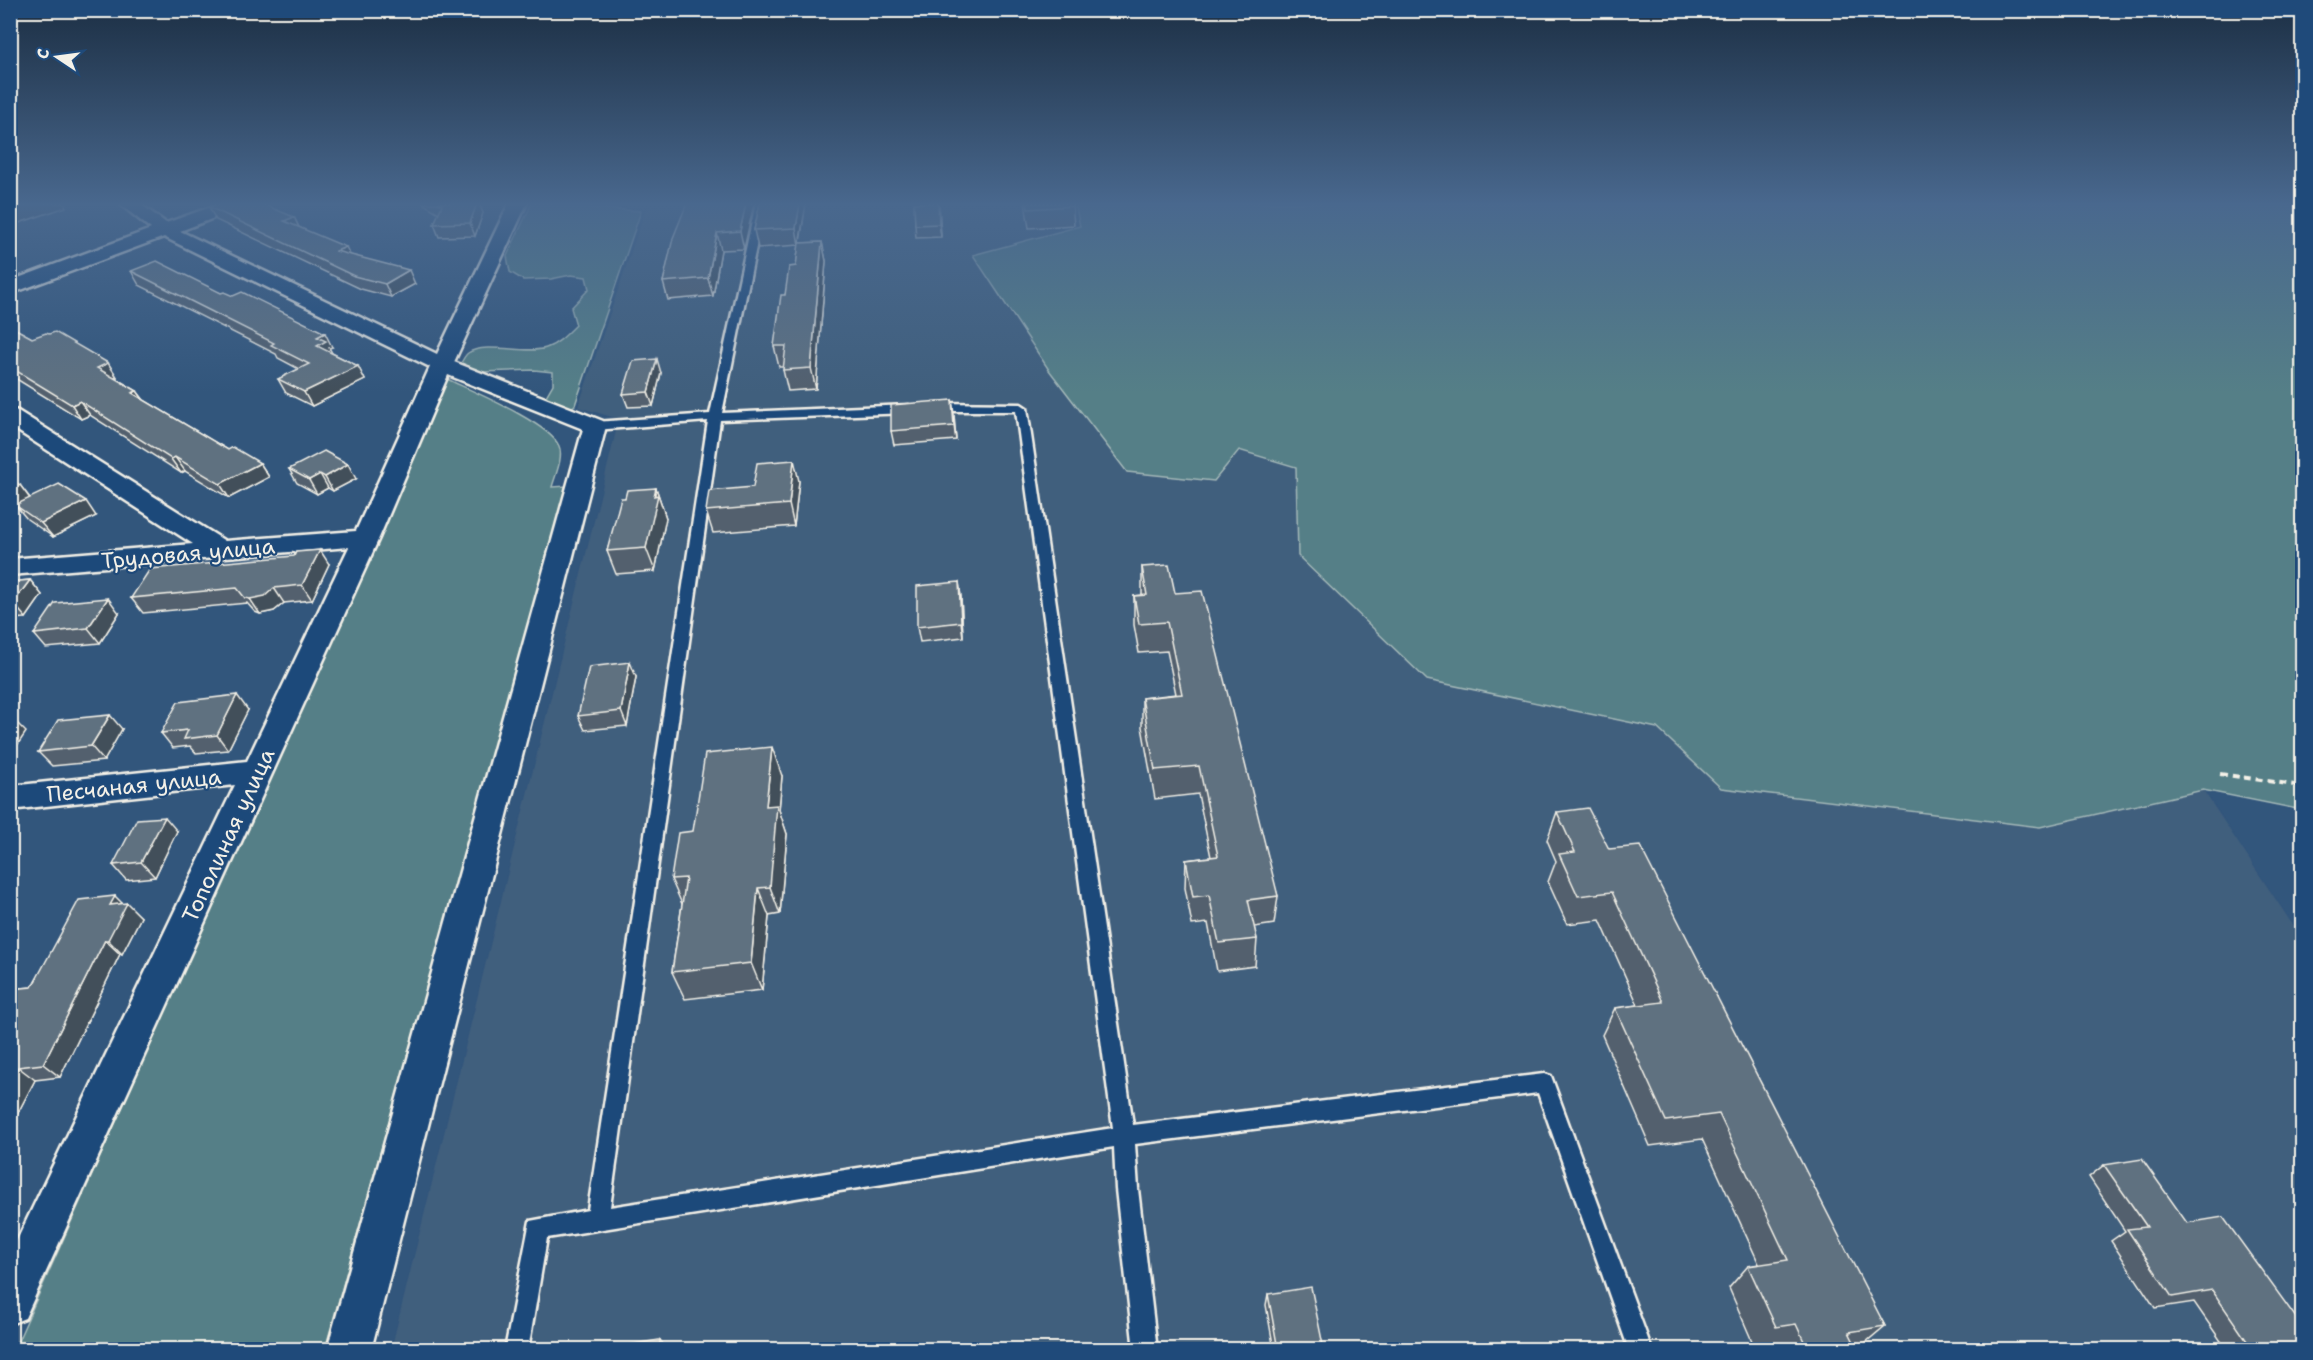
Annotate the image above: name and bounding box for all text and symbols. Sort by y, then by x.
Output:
north arrow [27,27,87,87]
text: С [32,46,54,61]
street label: Трудовая улица [100,531,276,576]
street label: Тополиная улица [175,743,282,927]
street label: Песчаная улица [45,762,223,809]

